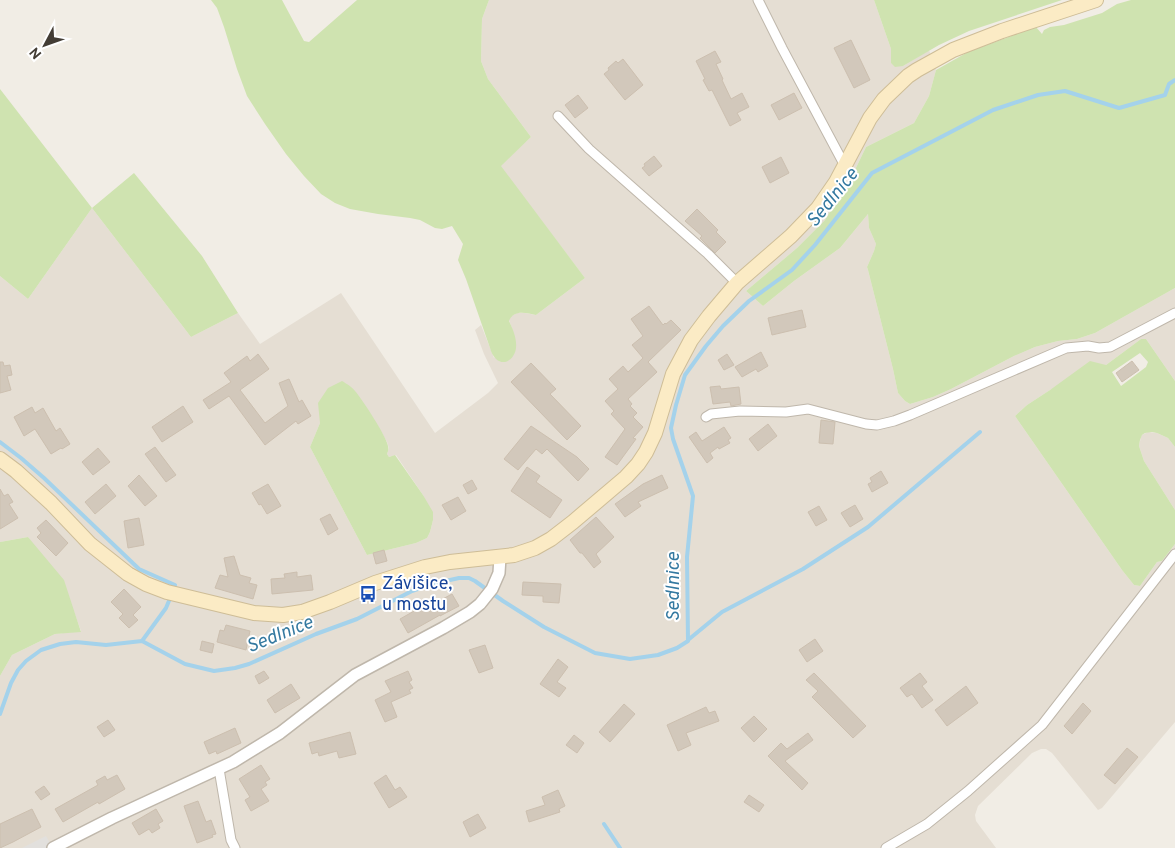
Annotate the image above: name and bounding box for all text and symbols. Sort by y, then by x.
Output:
north arrow [20,20,70,70]
text: N [27,43,46,62]
water label: Sedlnice [802,163,864,233]
water label: Sedlnice [662,552,686,622]
place label: Závišice, u mostu [382,573,452,617]
bus stop icon: Závišice, u mostu [358,584,378,604]
water label: Sedlnice [243,611,317,659]

